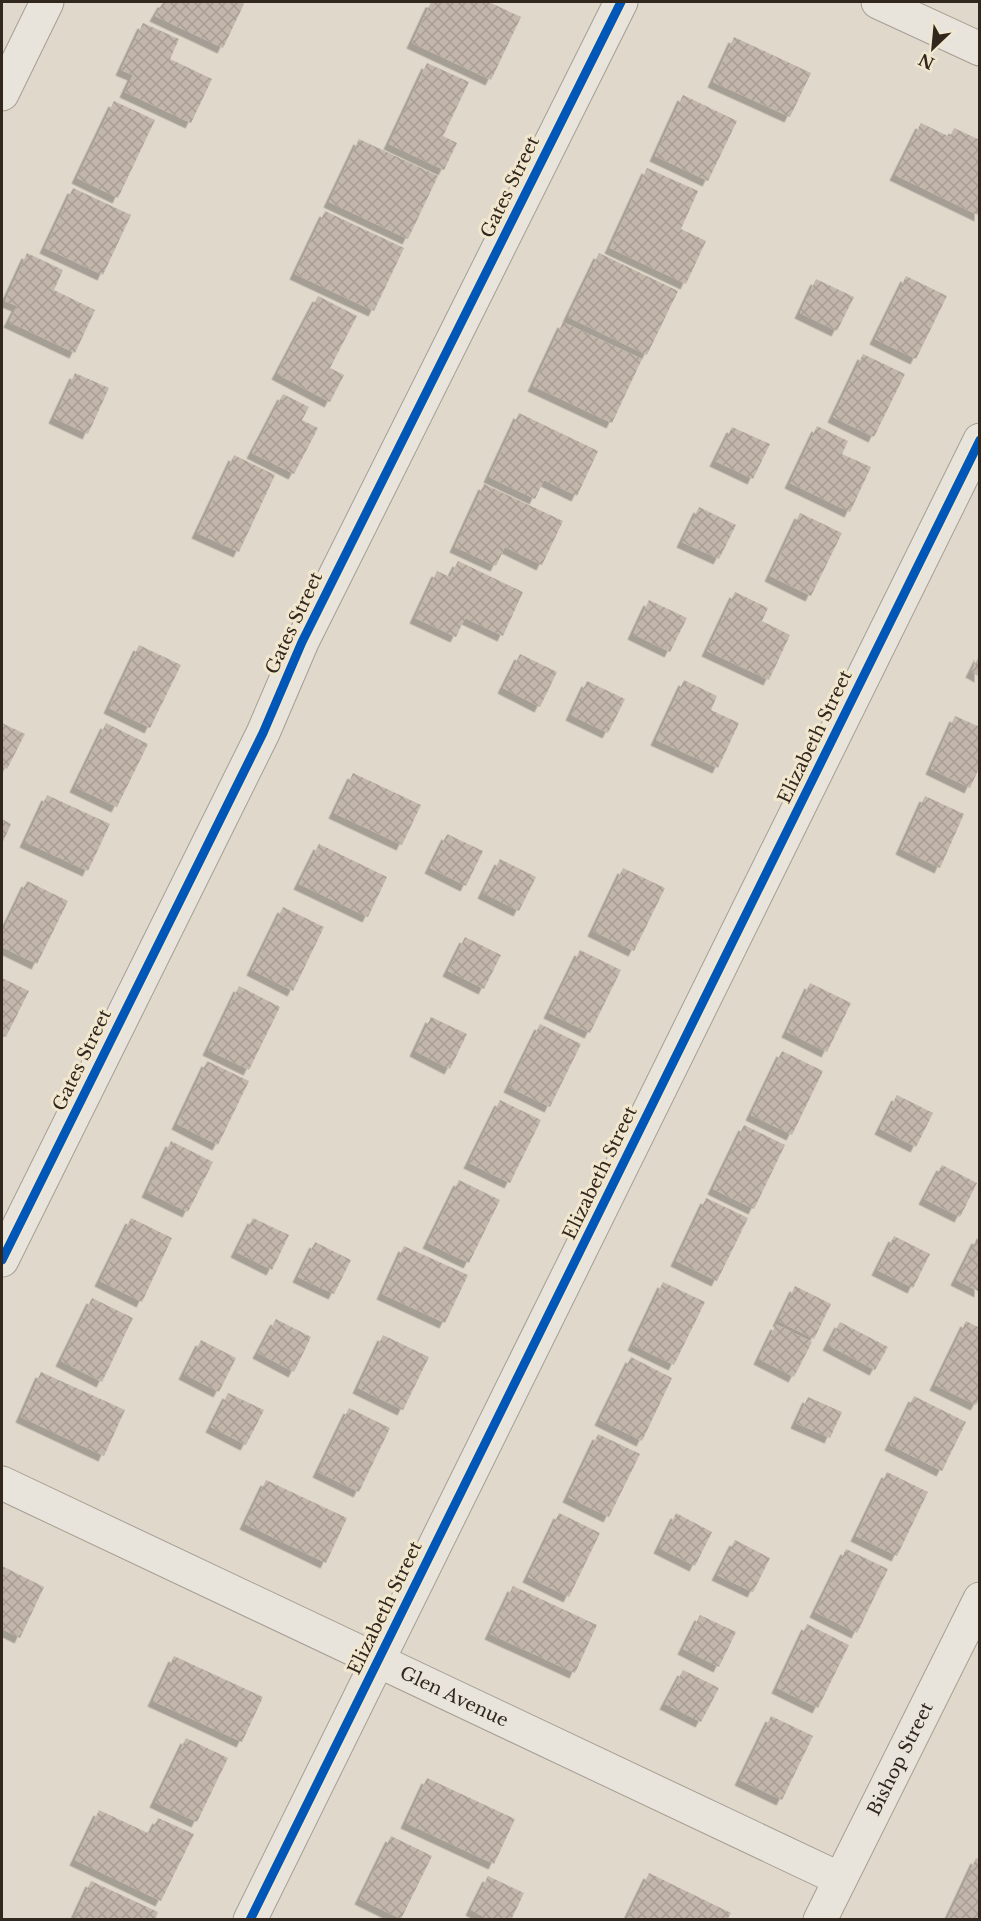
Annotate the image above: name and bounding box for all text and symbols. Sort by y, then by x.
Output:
north arrow [903,18,963,78]
text: N [915,49,938,74]
street label: Gates Street [476,132,544,241]
street label: Gates Street [261,568,327,678]
street label: Elizabeth Street [773,667,857,807]
street label: Gates Street [48,1005,116,1114]
street label: Elizabeth Street [558,1103,642,1243]
street label: Elizabeth Street [343,1538,427,1678]
street label: Glen Avenue [396,1662,512,1732]
street label: Bishop Street [863,1698,938,1819]

